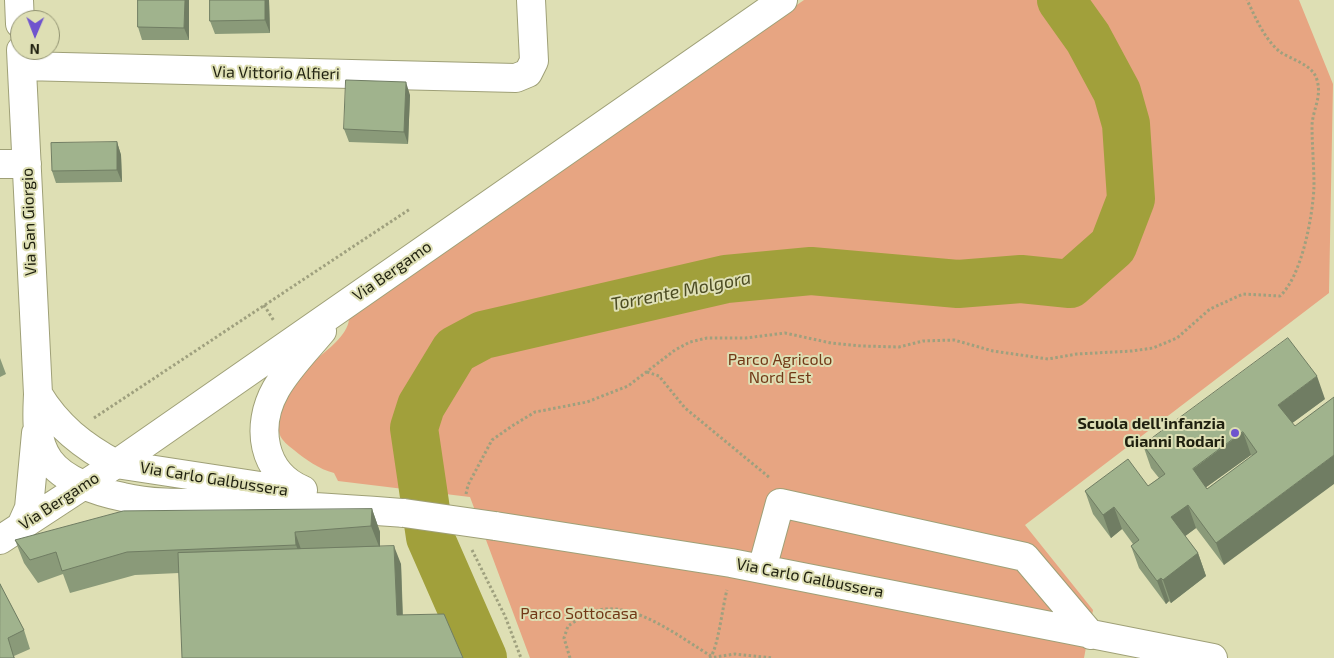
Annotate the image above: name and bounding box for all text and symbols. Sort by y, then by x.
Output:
north arrow [10,10,60,60]
text: N [30,41,40,58]
street label: Via Vittorio Alfieri [212,62,340,84]
street label: Via San Giorgio [18,168,40,276]
street label: Via Bergamo [349,237,435,305]
water label: Torrente Molgora [609,267,753,315]
park label: Parco Agricolo Nord Est [728,350,832,388]
place label: Scuola dell'infanzia Gianni Rodari [1077,414,1225,452]
marker: Scuola dell'infanzia Gianni Rodari [1229,427,1241,439]
street label: Via Carlo Galbussera [139,458,289,500]
street label: Via Bergamo [15,468,103,534]
street label: Via Carlo Galbussera [735,554,885,602]
park label: Parco Sottocasa [520,604,638,624]

